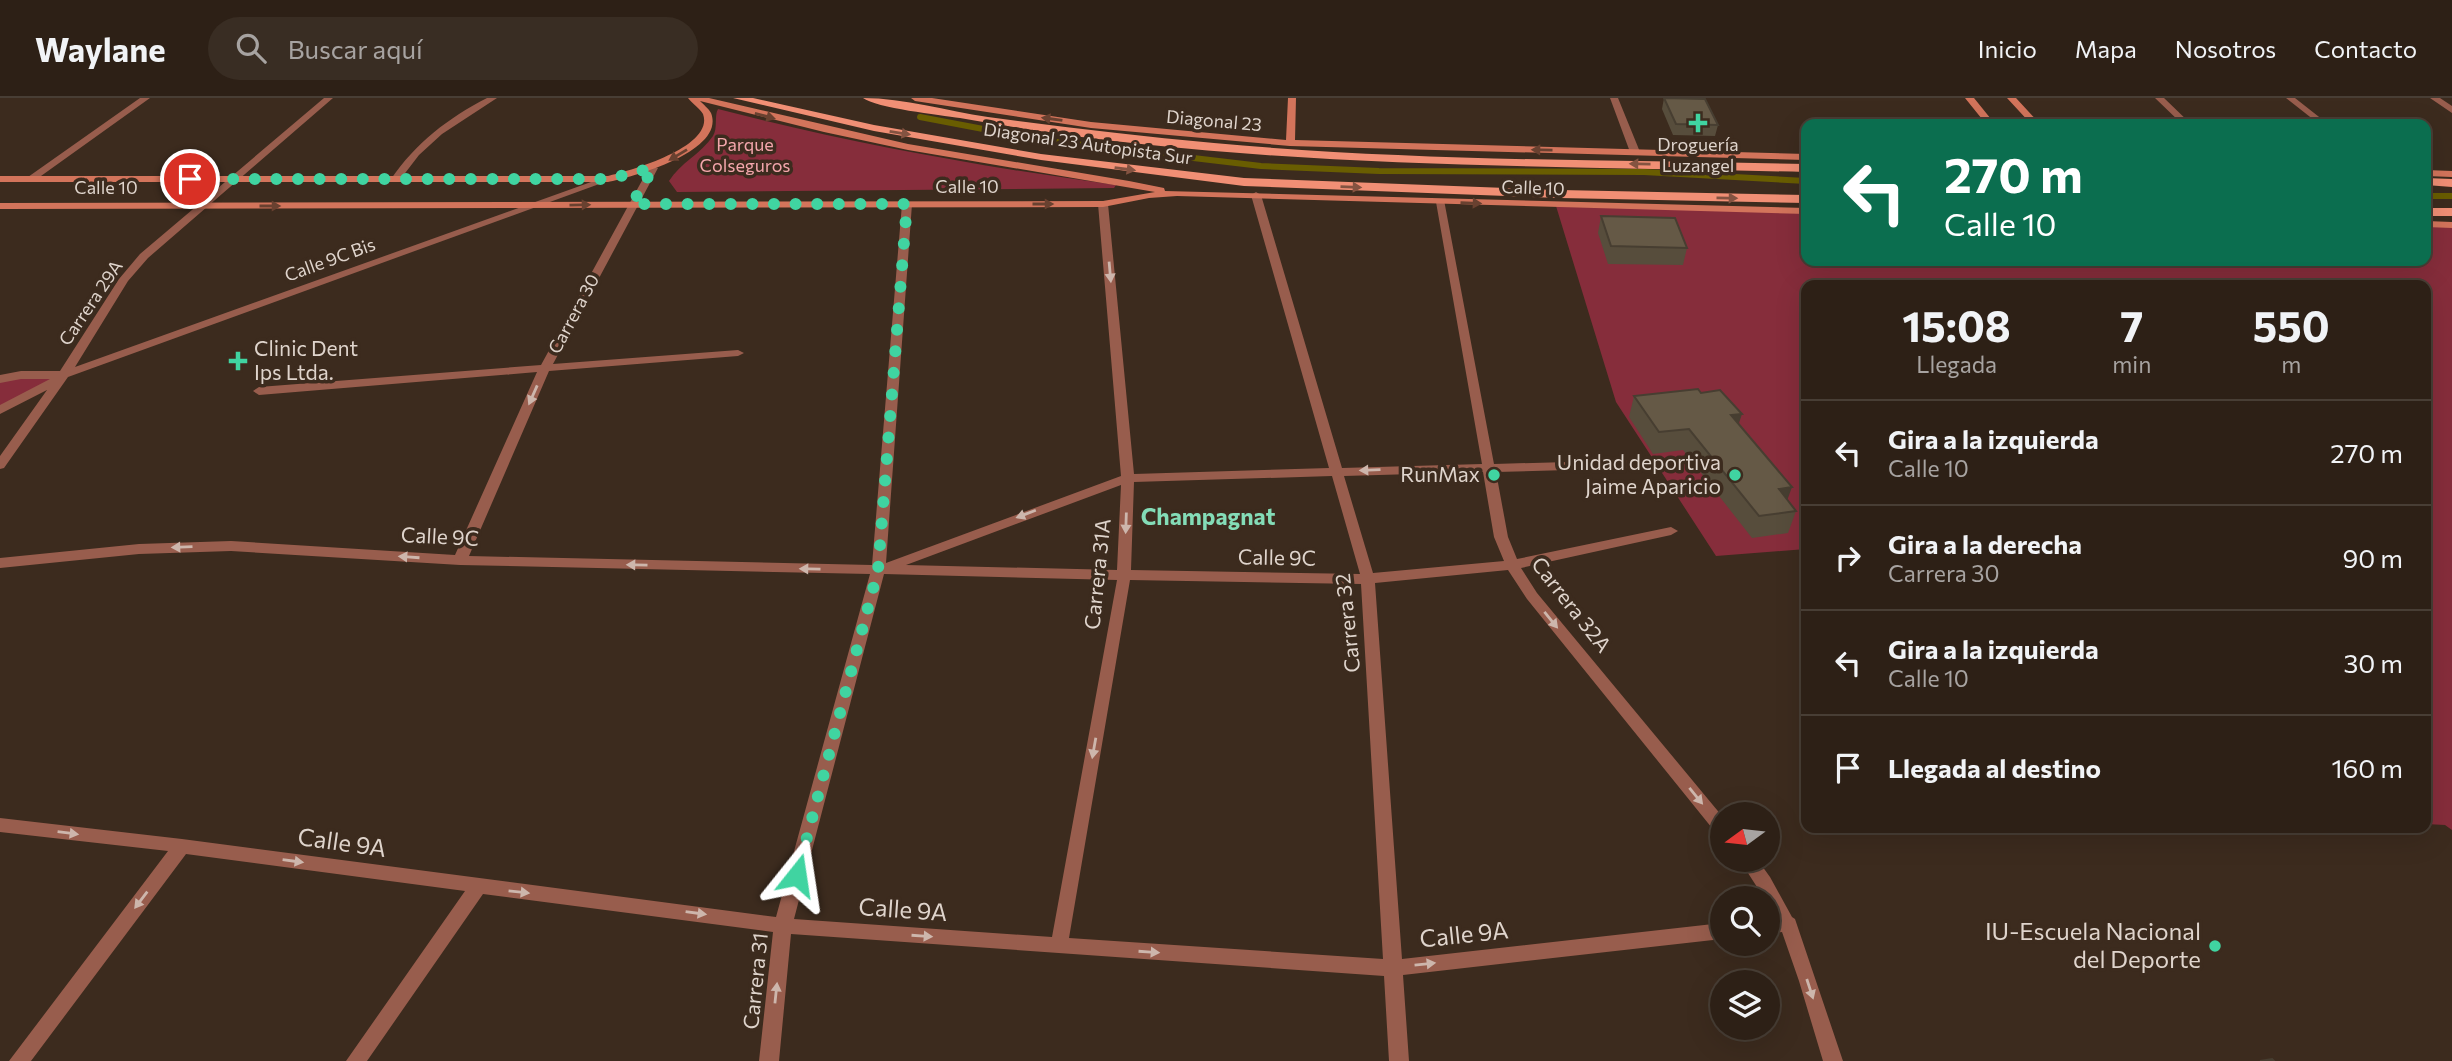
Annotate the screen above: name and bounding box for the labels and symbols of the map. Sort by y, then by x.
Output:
street label: Diagonal 23 [1165,105,1263,135]
one-way arrow [755,111,776,121]
one-way arrow [1040,113,1062,124]
marker: Droguería Luzangel [1690,115,1706,131]
street label: Diagonal 23 Autopista Sur [982,117,1194,169]
one-way arrow [889,128,911,139]
park label: Parque Colseguros [700,133,790,176]
place label: Droguería Luzangel [1657,133,1739,176]
one-way arrow [1531,144,1553,156]
pin [160,149,220,209]
one-way arrow [668,149,687,161]
one-way arrow [1629,158,1651,170]
one-way arrow [1114,163,1136,174]
street label: Calle 10 [935,175,999,197]
street label: Calle 10 [1501,175,1565,199]
street label: Calle 10 [74,176,138,198]
one-way arrow [1341,181,1363,192]
one-way arrow [1716,192,1738,203]
one-way arrow [1033,198,1055,210]
one-way arrow [1461,198,1483,209]
one-way arrow [569,199,591,211]
one-way arrow [259,200,281,212]
street label: Calle 9C Bis [281,232,378,286]
street label: Carrera 29A [54,256,127,349]
one-way arrow [1105,261,1116,283]
street label: Carrera 30 [543,270,603,357]
place label: Clinic Dent Ips Ltda. [254,335,358,384]
marker: Clinic Dent Ips Ltda. [228,351,248,371]
one-way arrow [527,385,539,405]
place label: Unidad deportiva Jaime Aparicio [1557,449,1721,498]
place label: RunMax [1400,461,1480,486]
one-way arrow [1359,465,1381,476]
marker: RunMax [1486,467,1502,483]
marker: Unidad deportiva Jaime Aparicio [1727,467,1743,483]
district label: Champagnat [1141,502,1276,530]
one-way arrow [1016,509,1037,520]
one-way arrow [1120,513,1131,535]
street label: Carrera 31A [1078,517,1115,631]
street label: Calle 9C [400,521,480,550]
one-way arrow [171,542,193,553]
street label: Calle 9C [1238,543,1316,570]
one-way arrow [398,551,420,562]
street label: Carrera 32A [1527,551,1617,657]
one-way arrow [626,559,648,570]
one-way arrow [799,563,821,575]
street label: Carrera 32 [1329,572,1364,674]
one-way arrow [1544,610,1559,628]
one-way arrow [1088,737,1099,759]
one-way arrow [1688,786,1703,804]
north arrow [1710,802,1780,872]
street label: Calle 9A [296,821,388,862]
one-way arrow [57,827,79,838]
position arrow [760,838,834,912]
one-way arrow [283,856,305,867]
one-way arrow [508,886,530,897]
one-way arrow [135,891,149,909]
street label: Calle 9A [858,891,949,926]
one-way arrow [685,908,707,919]
street label: Calle 9A [1418,914,1510,953]
place label: IU-Escuela Nacional del Deporte [1985,916,2201,973]
street label: Carrera 31 [737,931,772,1030]
one-way arrow [912,931,934,942]
marker: IU-Escuela Nacional del Deporte [2207,938,2223,954]
one-way arrow [1139,947,1161,958]
one-way arrow [1414,958,1436,969]
one-way arrow [1805,978,1816,999]
one-way arrow [771,982,782,1004]

